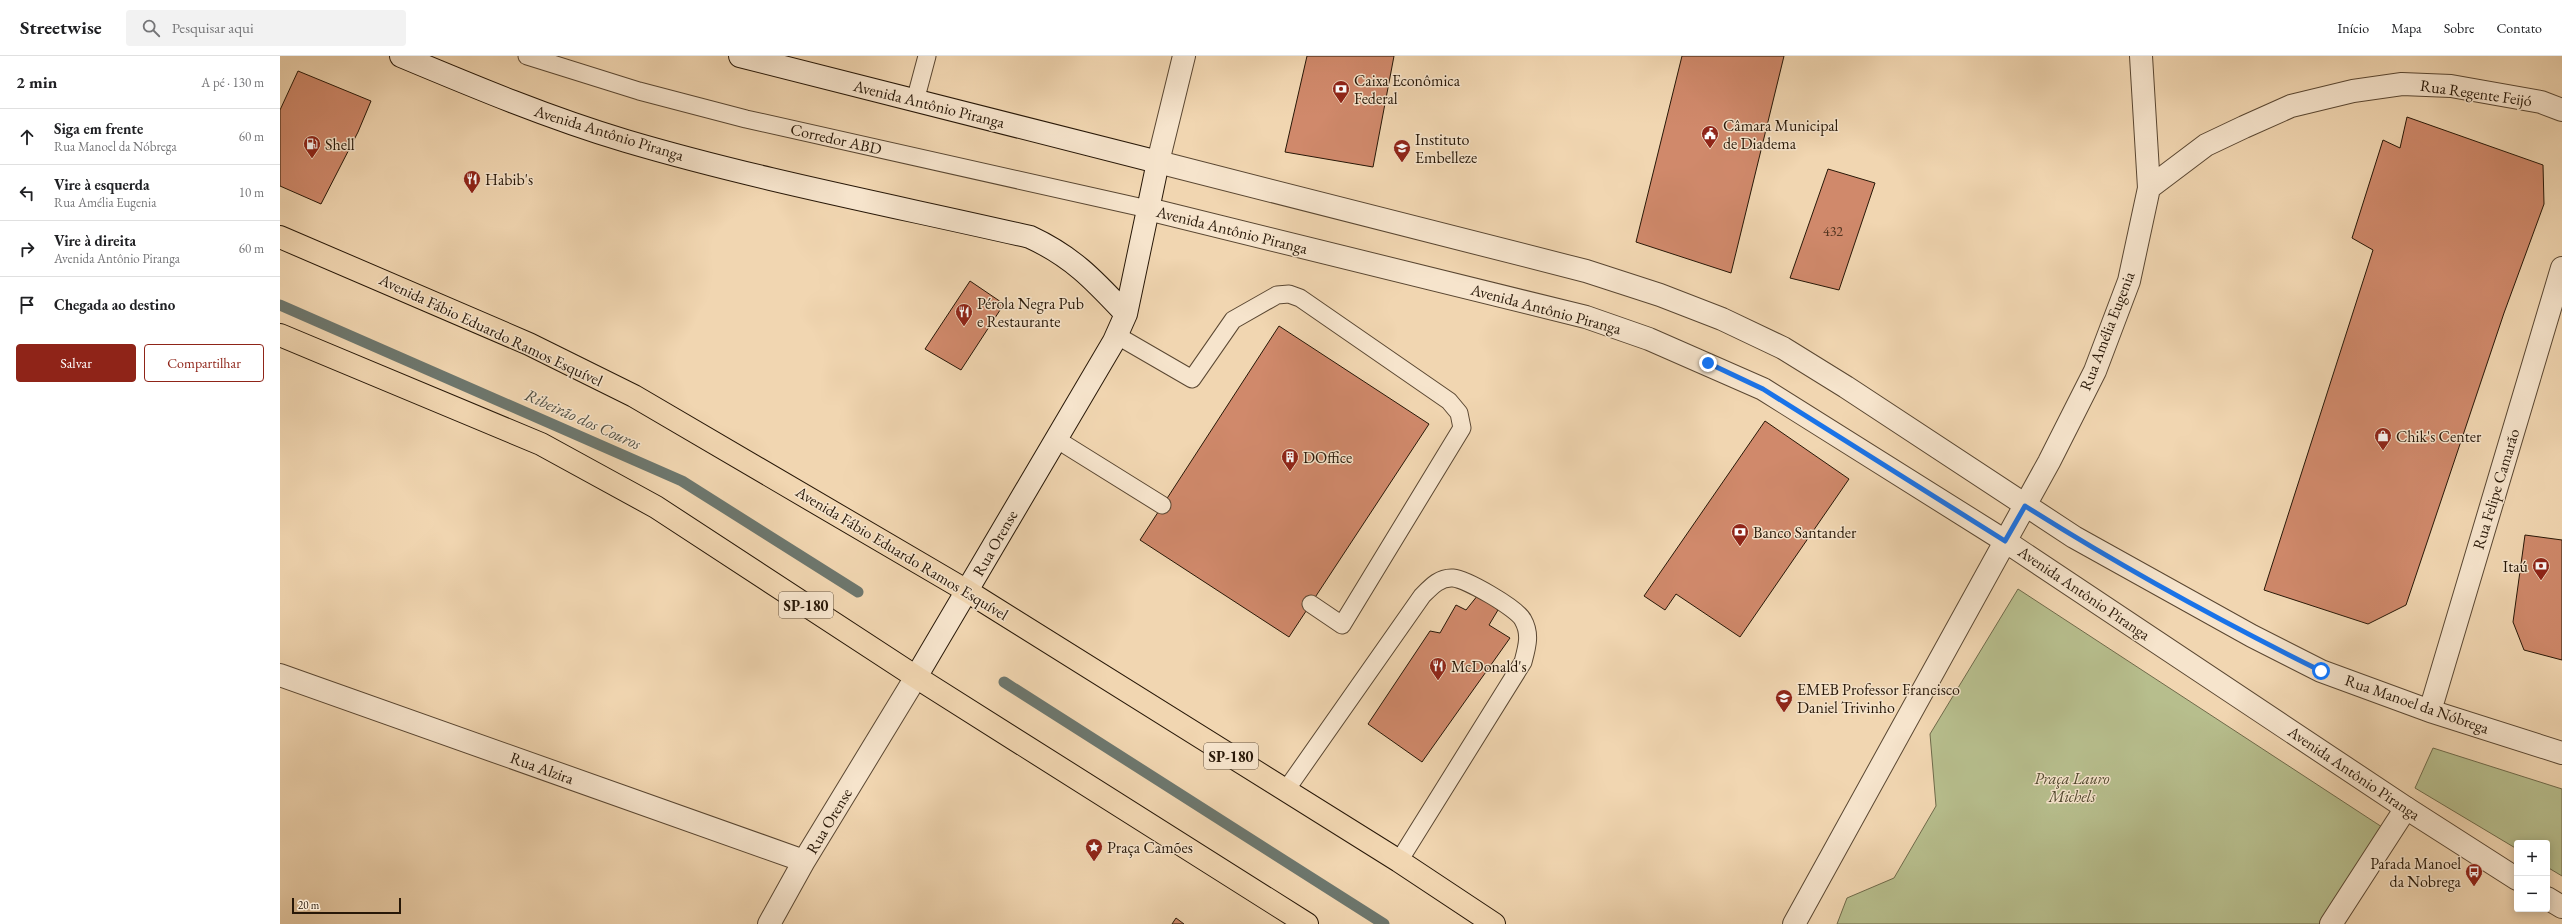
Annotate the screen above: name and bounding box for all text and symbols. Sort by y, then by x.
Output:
search box [126,10,406,46]
text: Streetwise [20,15,102,40]
icon: search [140,17,162,39]
text: Pesquisar aqui [172,18,254,37]
text: Início [2337,19,2369,37]
text: Mapa [2391,19,2422,37]
text: Sobre [2444,19,2474,37]
text: Contato [2496,19,2542,37]
place label: Caixa Econômica Federal [1354,70,1461,109]
text: 2 min [16,71,57,93]
text: A pé · 130 m [201,74,264,91]
street label: Avenida Antônio Piranga [850,75,1007,133]
street label: Rua Regente Feijó [2419,75,2533,111]
bank icon: Caixa Econômica Federal [1331,79,1351,104]
street label: Avenida Antônio Piranga [531,100,687,166]
place label: Câmara Municipal de Diadema [1723,115,1839,154]
street label: Corredor ABD [788,118,884,160]
text: Siga em frente [54,119,143,138]
public building icon: Câmara Municipal de Diadema [1700,124,1720,149]
icon: ahead [16,126,38,148]
text: 60 m [239,128,264,145]
place label: Instituto Embelleze [1415,129,1477,168]
fuel station icon: Shell [302,134,322,159]
place label: Shell [325,134,355,155]
text: Rua Manoel da Nóbrega [54,138,177,155]
school or university icon: Instituto Embelleze [1392,138,1412,163]
restaurant icon: Habib's [462,169,482,194]
place label: Habib's [485,169,533,190]
text: Vire à esquerda [54,175,150,194]
icon: left [16,182,38,204]
text: 10 m [239,184,264,201]
text: Rua Amélia Eugenia [54,194,156,211]
street label: Avenida Antônio Piranga [1153,201,1310,259]
house number: 432 [1823,222,1843,240]
text: Vire à direita [54,231,136,250]
icon: right [16,238,38,260]
text: 60 m [239,240,264,257]
text: Avenida Antônio Piranga [54,250,180,267]
street label: Avenida Fábio Eduardo Ramos Esquível [375,268,606,391]
street label: Rua Amélia Eugenia [2075,268,2140,394]
street label: Avenida Antônio Piranga [1467,279,1624,339]
place label: Pérola Negra Pub e Restaurante [977,293,1084,332]
icon: arrive [16,294,38,316]
text: Chegada ao destino [54,295,175,314]
restaurant icon: Pérola Negra Pub e Restaurante [954,302,974,327]
button: Salvar [16,344,136,382]
button: Compartilhar [144,344,264,382]
route end [1699,354,1717,372]
water label: Ribeirão dos Couros [521,384,645,455]
shop icon: Chik's Center [2373,426,2393,451]
place label: Chik's Center [2396,426,2482,447]
street label: Rua Felipe Camarão [2468,426,2524,552]
building icon: DOffice [1280,447,1300,472]
place label: DOffice [1303,447,1352,468]
street label: Avenida Fábio Eduardo Ramos Esquível [791,481,1012,625]
street label: Rua Orense [968,506,1022,580]
bank icon: Banco Santander [1730,522,1750,547]
place label: Banco Santander [1753,522,1857,543]
street label: Avenida Antônio Piranga [2013,540,2155,645]
place label: Itaú [2503,556,2529,577]
bank icon: Itaú [2531,556,2551,581]
road number: SP-180 [779,592,833,618]
restaurant icon: McDonald's [1428,656,1448,681]
place label: McDonald's [1451,656,1527,677]
route start [2312,662,2330,680]
street label: Rua Manoel da Nóbrega [2342,669,2492,739]
place label: EMEB Professor Francisco Daniel Trivinho [1797,679,1960,718]
school or university icon: EMEB Professor Francisco Daniel Trivinho [1774,688,1794,713]
street label: Avenida Antônio Piranga [2283,720,2425,825]
road number: SP-180 [1204,743,1258,769]
street label: Rua Alzira [507,747,577,789]
park label: Praça Lauro Michels [2034,768,2110,807]
street label: Rua Orense [801,784,857,858]
place icon: Praça Camões [1084,837,1104,862]
place label: Praça Camões [1107,837,1193,858]
map controls [2514,840,2550,912]
button: + [2514,840,2550,876]
place label: Parada Manoel da Nobrega [2370,853,2462,892]
bus stop icon: Parada Manoel da Nobrega [2464,862,2484,887]
button: − [2514,876,2550,912]
scale bar [292,896,401,915]
text: 20 m [298,898,319,912]

